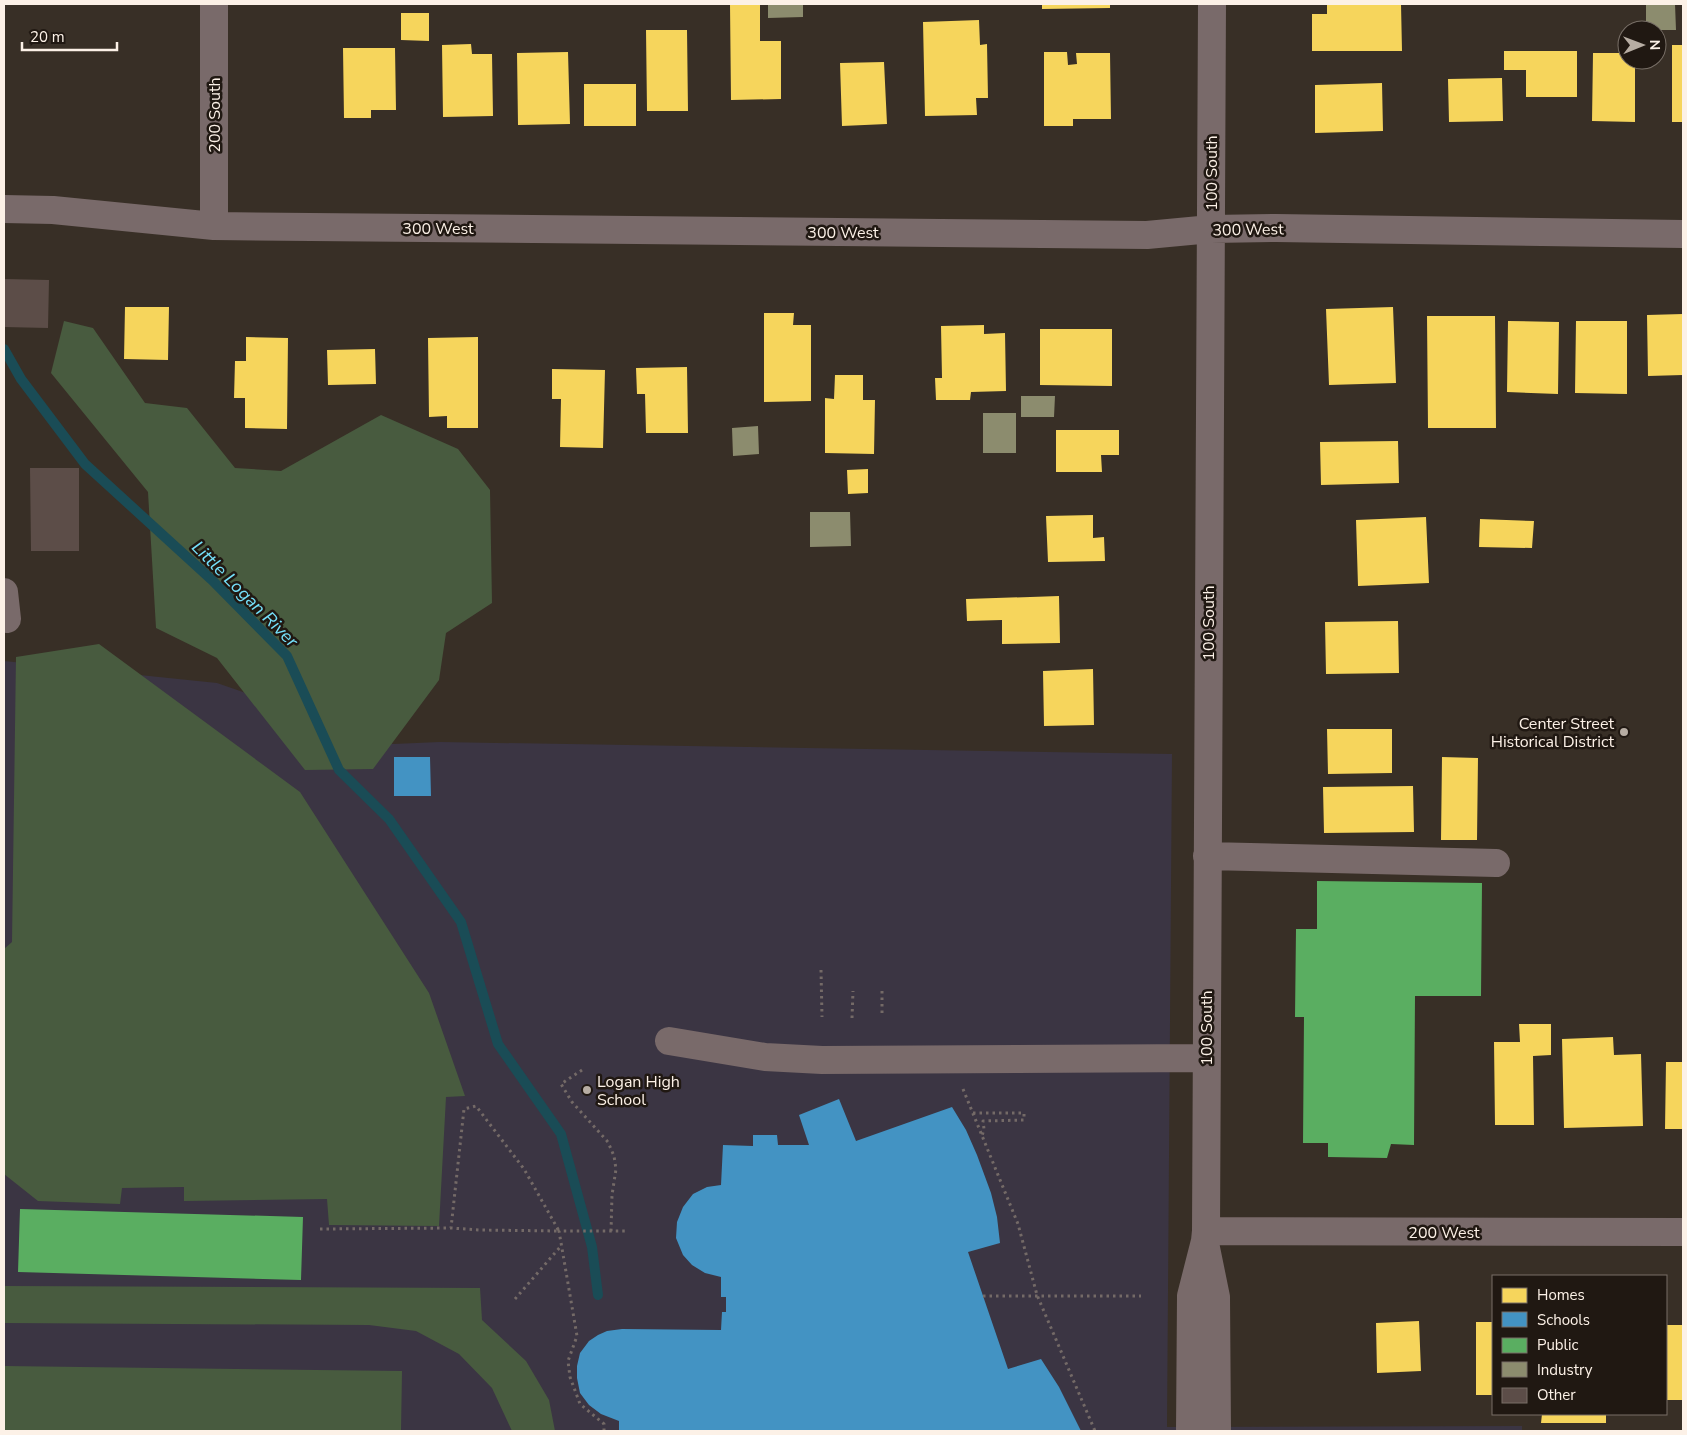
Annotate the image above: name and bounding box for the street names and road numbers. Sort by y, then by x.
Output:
street label: 200 South [204,77,226,153]
street label: 100 South [1201,135,1223,211]
street label: 300 West [402,218,474,240]
street label: 300 West [1212,218,1284,242]
street label: 300 West [807,222,879,244]
street label: 100 South [1198,585,1220,661]
street label: 100 South [1196,990,1218,1066]
street label: 200 West [1408,1222,1480,1244]

